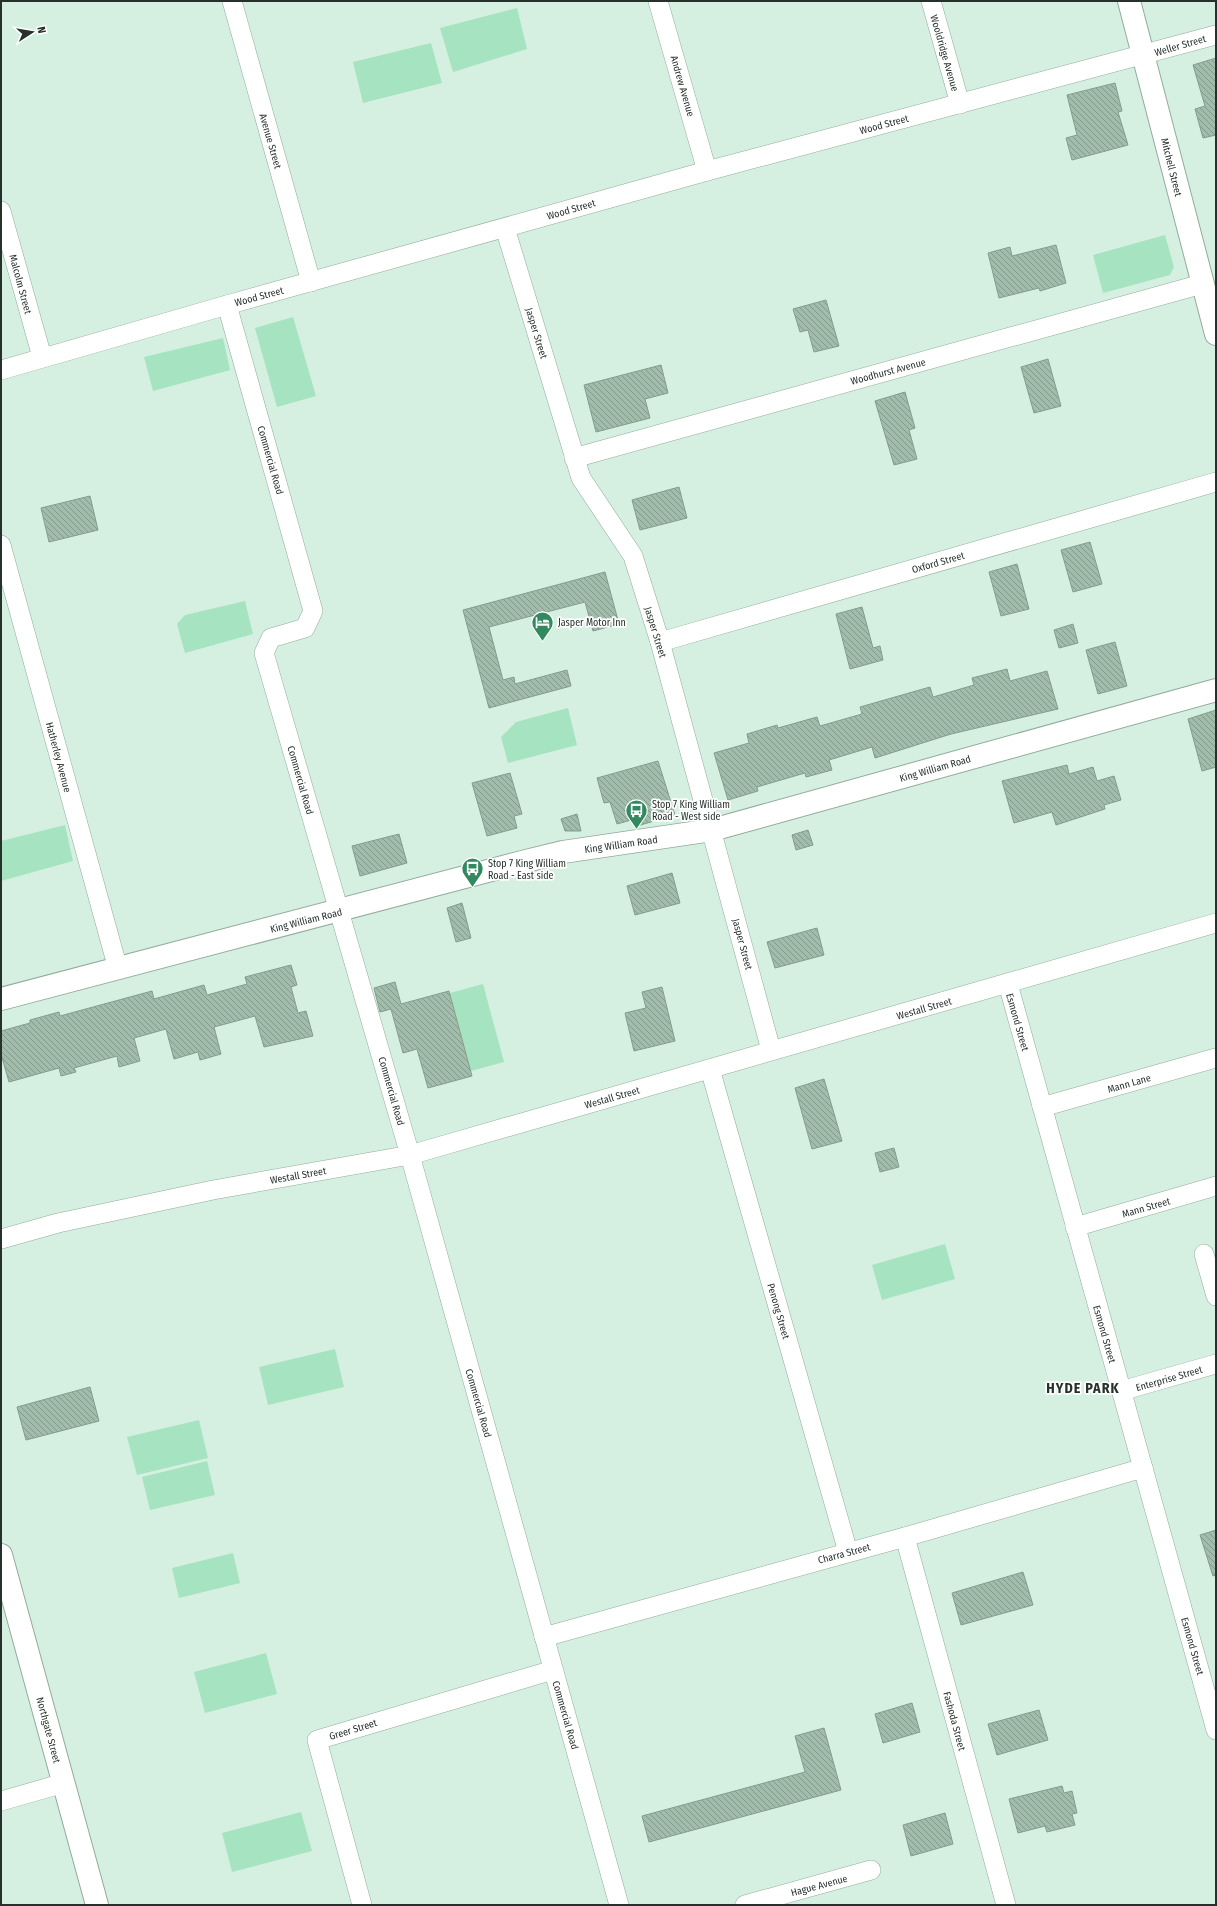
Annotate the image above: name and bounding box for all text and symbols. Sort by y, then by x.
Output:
north arrow [12,12,52,52]
street label: Wooldridge Avenue [927,14,961,93]
text: N [34,25,48,35]
street label: Weller Street [1153,33,1208,59]
street label: Andrew Avenue [668,54,697,118]
street label: Avenue Street [256,112,284,171]
street label: Wood Street [858,112,911,137]
street label: Mitchell Street [1158,137,1184,198]
street label: Wood Street [545,197,598,223]
street label: Malcolm Street [6,253,34,316]
street label: Wood Street [233,284,286,309]
street label: Jasper Street [523,306,550,361]
street label: Woodhurst Avenue [849,356,927,388]
street label: Commercial Road [254,424,286,496]
street label: Oxford Street [911,550,967,576]
street label: Jasper Street [642,605,669,660]
hotel icon: Jasper Motor Inn [529,609,555,642]
place label: Jasper Motor Inn [558,617,626,629]
street label: Hatherley Avenue [43,721,73,794]
street label: Commercial Road [284,744,316,816]
street label: King William Road [898,753,972,785]
bus stop icon: Stop 7 King William Road - West side [623,797,649,830]
place label: Stop 7 King William Road - West side [652,799,730,823]
street label: King William Road [584,834,658,856]
bus stop icon: Stop 7 King William Road - East side [460,856,486,889]
place label: Stop 7 King William Road - East side [488,858,566,882]
street label: King William Road [269,906,343,936]
street label: Jasper Street [729,917,755,972]
street label: Esmond Street [1003,992,1031,1053]
street label: Westall Street [895,995,954,1023]
street label: Commercial Road [375,1055,407,1127]
street label: Mann Lane [1106,1072,1152,1096]
street label: Westall Street [583,1084,642,1112]
street label: Westall Street [269,1165,328,1187]
street label: Mann Street [1121,1195,1172,1221]
street label: Penong Street [764,1282,792,1341]
street label: Esmond Street [1090,1304,1118,1365]
street label: Enterprise Street [1135,1363,1205,1394]
street label: Commercial Road [462,1367,494,1439]
district label: HYDE PARK [1046,1380,1120,1397]
street label: Charra Street [817,1541,872,1567]
street label: Esmond Street [1178,1616,1206,1677]
street label: Commercial Road [549,1679,581,1751]
street label: Fashoda Street [940,1690,968,1753]
street label: Northgate Street [33,1696,63,1765]
street label: Greer Street [328,1717,379,1743]
street label: Hague Avenue [790,1873,849,1899]

